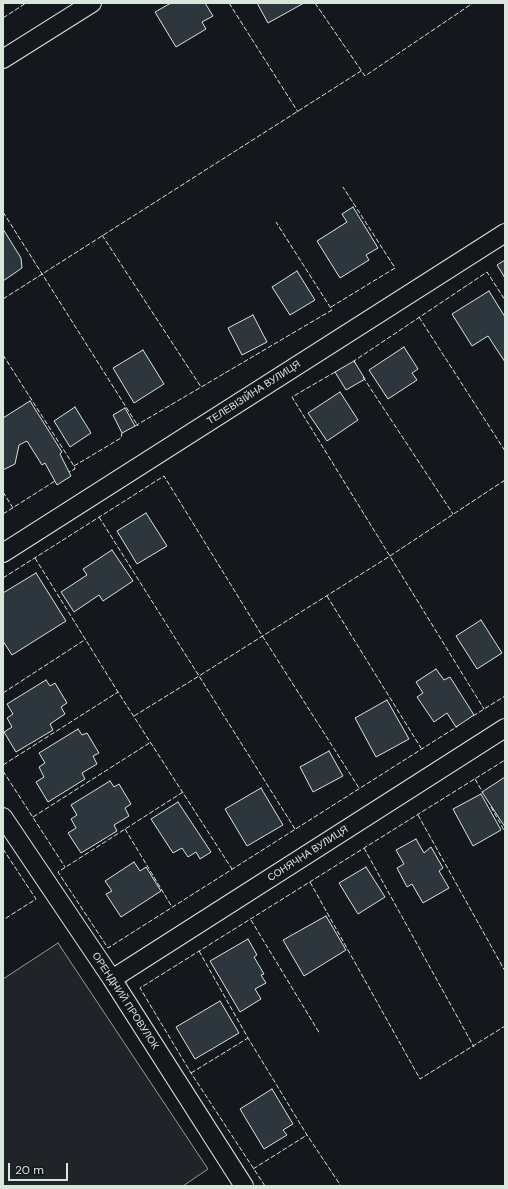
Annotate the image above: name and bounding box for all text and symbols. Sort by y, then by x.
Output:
street label: ТЕЛЕВІЗІЙНА ВУЛИЦЯ [205,358,303,428]
street label: СОНЯЧНА ВУЛИЦЯ [266,824,350,884]
street label: ОРЕНДНИЙ ПРОВУЛОК [89,950,161,1052]
scale bar [10,1155,70,1181]
text: 20 m [15,1162,44,1178]

